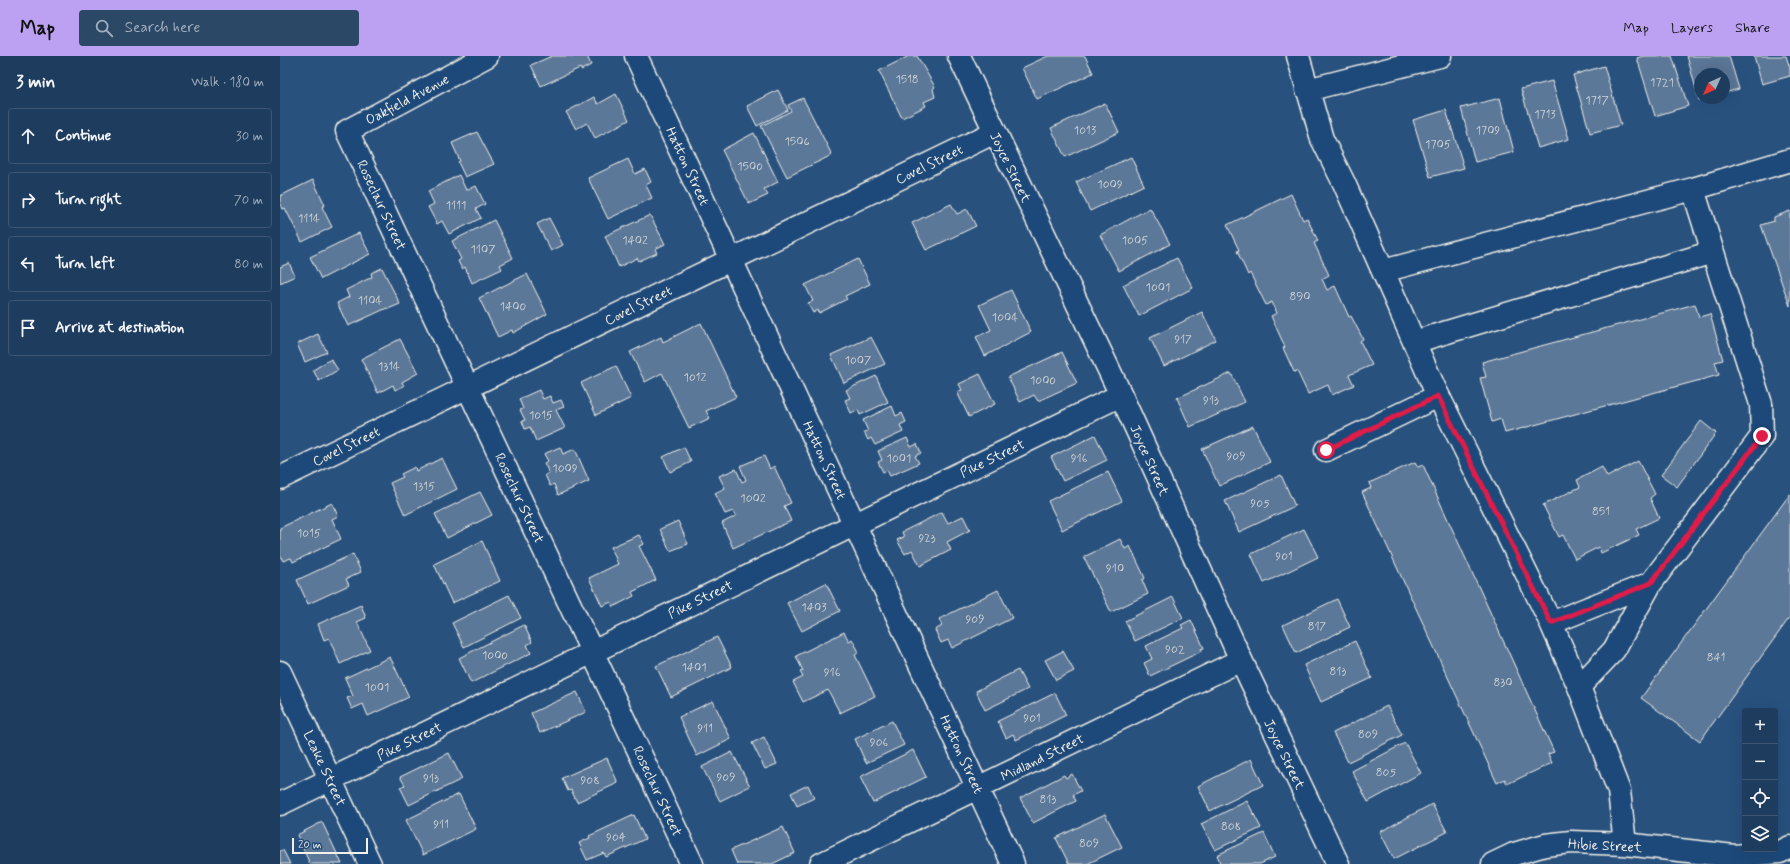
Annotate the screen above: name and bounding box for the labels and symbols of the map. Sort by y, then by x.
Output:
north arrow [1694,68,1730,104]
street label: Oakfield Avenue [362,70,453,130]
house number: 1518 [895,72,919,88]
house number: 1721 [1650,75,1674,91]
house number: 1717 [1585,93,1609,109]
house number: 1713 [1534,107,1556,123]
house number: 1013 [1074,123,1097,139]
house number: 1709 [1476,123,1500,139]
street label: Hatton Street [661,124,713,209]
street label: Joyce Street [985,129,1035,206]
house number: 1506 [784,134,810,150]
house number: 1705 [1425,137,1451,153]
street label: Covel Street [893,141,966,189]
street label: Roseclair Street [352,157,410,254]
house number: 1500 [737,159,763,175]
house number: 1009 [1097,177,1123,193]
house number: 1111 [446,198,466,214]
house number: 1114 [298,211,320,227]
house number: 1402 [622,233,648,249]
house number: 1005 [1122,233,1148,249]
house number: 1107 [470,242,496,258]
house number: 1001 [1146,280,1170,296]
street label: Covel Street [602,282,675,330]
house number: 890 [1289,289,1311,305]
house number: 1104 [358,293,382,309]
house number: 1400 [500,299,527,315]
house number: 1004 [992,310,1018,326]
house number: 917 [1174,332,1192,348]
house number: 1007 [845,353,871,369]
house number: 1314 [378,359,400,375]
house number: 1012 [684,370,707,386]
house number: 1000 [1030,373,1056,389]
house number: 913 [1203,393,1219,409]
house number: 1015 [529,408,553,424]
street label: Hatton Street [798,418,850,503]
street label: Joyce Street [1125,422,1173,500]
street label: Covel Street [310,423,383,471]
route end [1753,427,1771,445]
street label: Pike Street [957,435,1028,482]
route start [1317,441,1335,459]
house number: 909 [1226,449,1246,465]
street label: Roseclair Street [490,450,548,547]
house number: 1001 [887,451,911,467]
house number: 916 [1071,451,1088,467]
house number: 1009 [552,461,578,477]
house number: 1315 [413,479,435,495]
house number: 1002 [740,491,766,507]
house number: 905 [1250,496,1270,512]
house number: 851 [1592,504,1610,520]
house number: 1015 [297,526,321,542]
house number: 923 [918,531,936,547]
house number: 901 [1275,549,1293,565]
house number: 910 [1106,561,1124,577]
street label: Pike Street [665,576,736,623]
house number: 1403 [801,600,827,616]
house number: 909 [965,612,985,628]
house number: 817 [1308,619,1327,635]
house number: 902 [1165,642,1185,658]
house number: 1000 [482,648,508,664]
house number: 841 [1707,650,1725,666]
house number: 1401 [681,660,707,676]
house number: 813 [1330,664,1347,680]
house number: 916 [824,665,841,681]
house number: 830 [1493,675,1513,691]
house number: 1001 [365,680,389,696]
house number: 901 [1023,711,1041,727]
street label: Hatton Street [935,712,987,797]
street label: Joyce Street [1259,716,1309,793]
street label: Pike Street [374,718,445,765]
house number: 911 [697,721,713,737]
house number: 809 [1358,727,1378,743]
street label: Leake Street [299,728,350,809]
street label: Midland Street [998,730,1087,786]
house number: 906 [870,735,889,751]
street label: Roseclair Street [628,743,686,840]
house number: 805 [1376,765,1396,781]
house number: 909 [716,770,736,786]
house number: 913 [423,771,439,787]
house number: 908 [580,773,600,789]
house number: 813 [1040,792,1057,808]
house number: 911 [433,817,449,833]
house number: 808 [1221,819,1241,835]
house number: 904 [606,830,626,846]
street label: Hibie Street [1567,835,1643,857]
scale bar [292,836,368,855]
house number: 809 [1079,836,1099,852]

